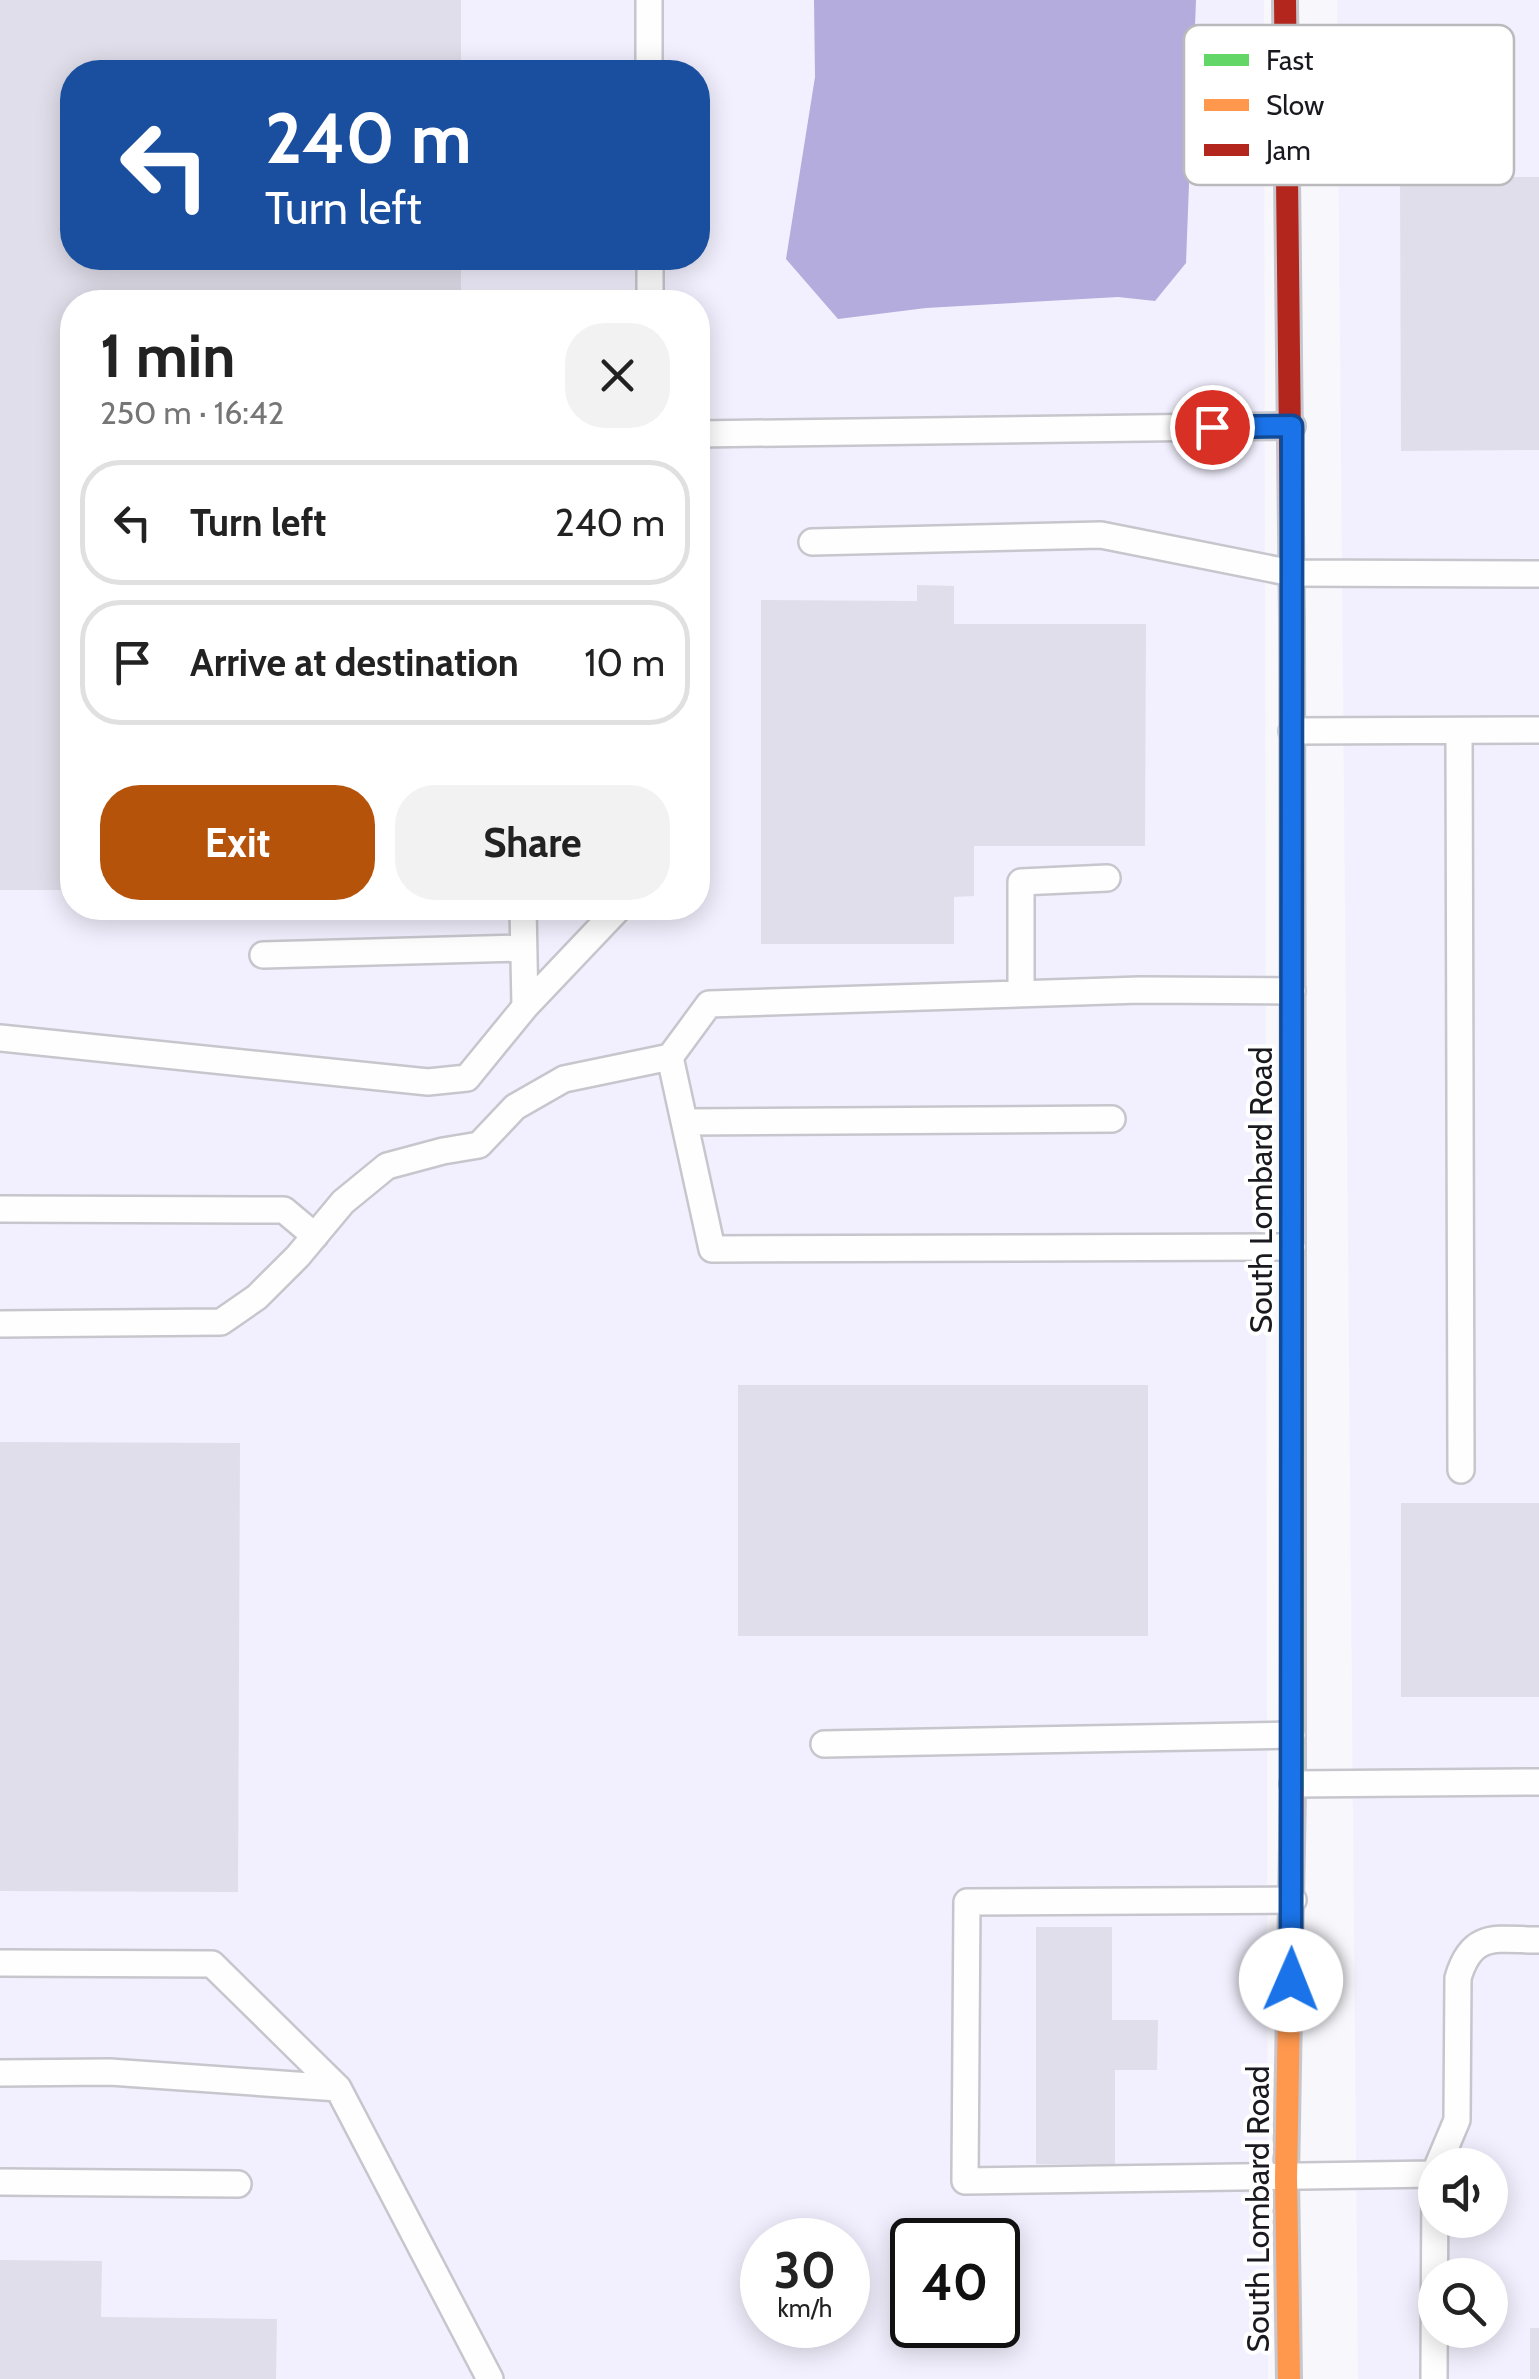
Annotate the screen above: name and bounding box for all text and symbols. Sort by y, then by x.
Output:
legend [1184,25,1514,185]
text: Fast [1266,43,1314,77]
text: Slow [1266,88,1324,122]
text: 240 m [265,95,472,181]
icon: left [100,100,230,230]
text: Jam [1265,133,1311,167]
text: Turn left [265,181,422,235]
text: 1 min [100,319,235,392]
button: close [565,323,670,428]
pin [1170,385,1255,470]
text: 250 m · 16:42 [100,393,284,432]
icon: arrive [1185,400,1240,455]
icon: left [105,495,160,550]
text: Turn left [190,499,326,546]
text: 240 m [555,499,665,546]
icon: arrive [105,635,160,690]
text: Arrive at destination [190,639,519,686]
text: 10 m [584,639,665,686]
button: Exit [100,785,375,900]
button: Share [395,785,670,900]
street label: South Lombard Road [1241,1047,1280,1333]
position arrow [1239,1928,1343,2032]
street label: South Lombard Road [1238,2066,1277,2352]
map controls [1418,2148,1508,2348]
button: sound [1418,2148,1508,2238]
speed limit sign: 40 [890,2218,1020,2348]
text: 30 [774,2240,836,2301]
button: search [1418,2258,1508,2348]
text: km/h [778,2293,832,2323]

